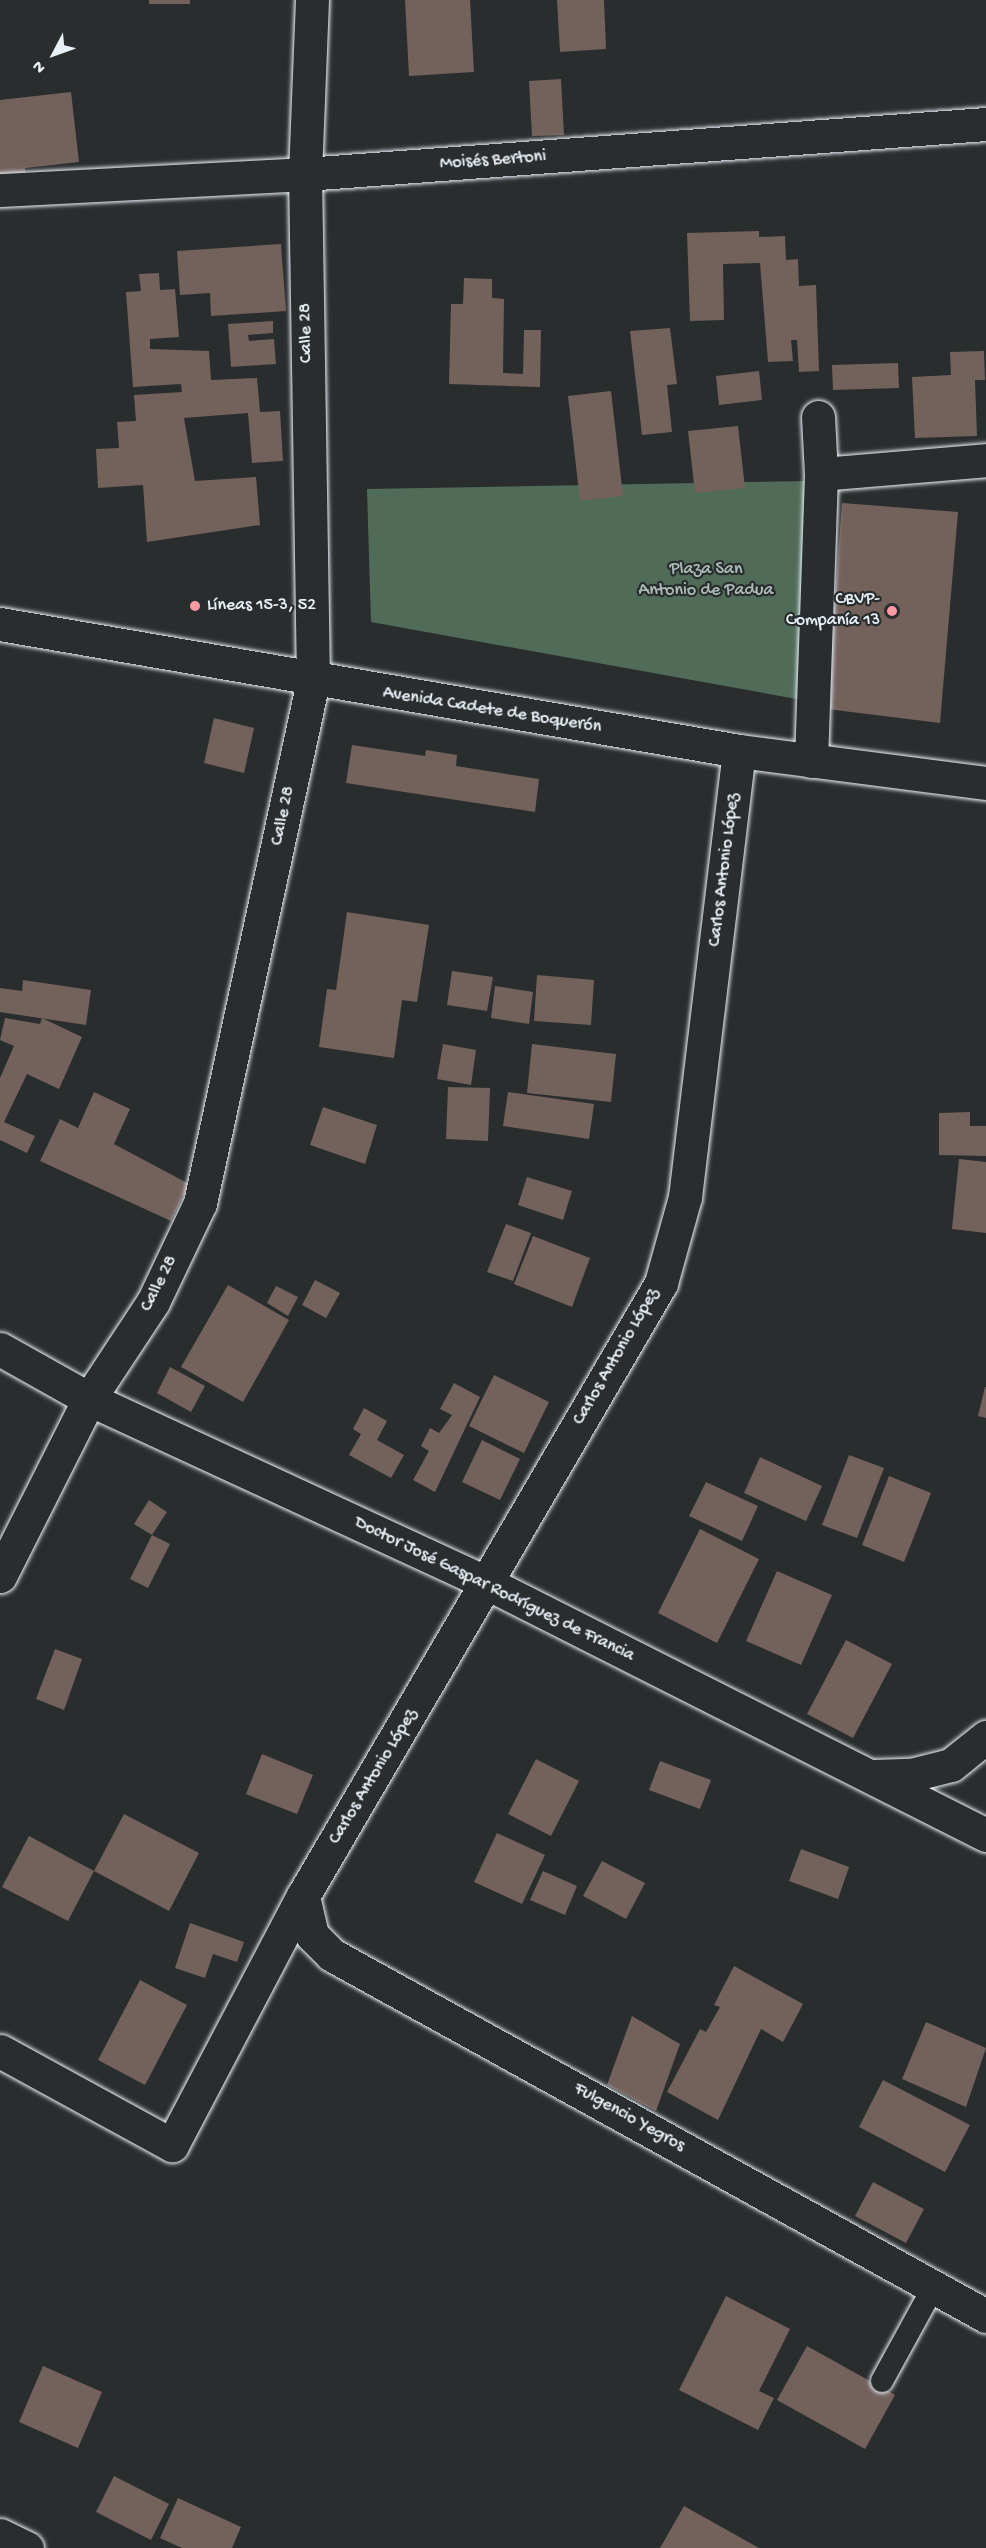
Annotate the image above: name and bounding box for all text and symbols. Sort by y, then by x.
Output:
north arrow [24,24,84,84]
text: N [29,56,51,76]
street label: Moisés Bertoni [439,147,547,175]
street label: Calle 28 [296,303,318,363]
park label: Plaza San Antonio de Padua [639,560,773,602]
place label: CBVP- Companía 13 [786,590,880,632]
place label: Líneas 15-3, 52 [207,595,316,617]
marker: Líneas 15-3, 52 [188,599,202,613]
marker: CBVP- Companía 13 [885,604,899,618]
street label: Avenida Cadete de Boquerón [381,683,603,739]
street label: Calle 28 [267,784,301,848]
street label: Carlos Antonio López [705,792,745,948]
street label: Calle 28 [137,1252,183,1316]
street label: Carlos Antonio López [569,1285,665,1429]
street label: Doctor José Gaspar Rodríguez de Francia [350,1513,638,1667]
street label: Carlos Antonio López [325,1705,423,1849]
street label: Fulgencio Yegros [570,2079,688,2157]

